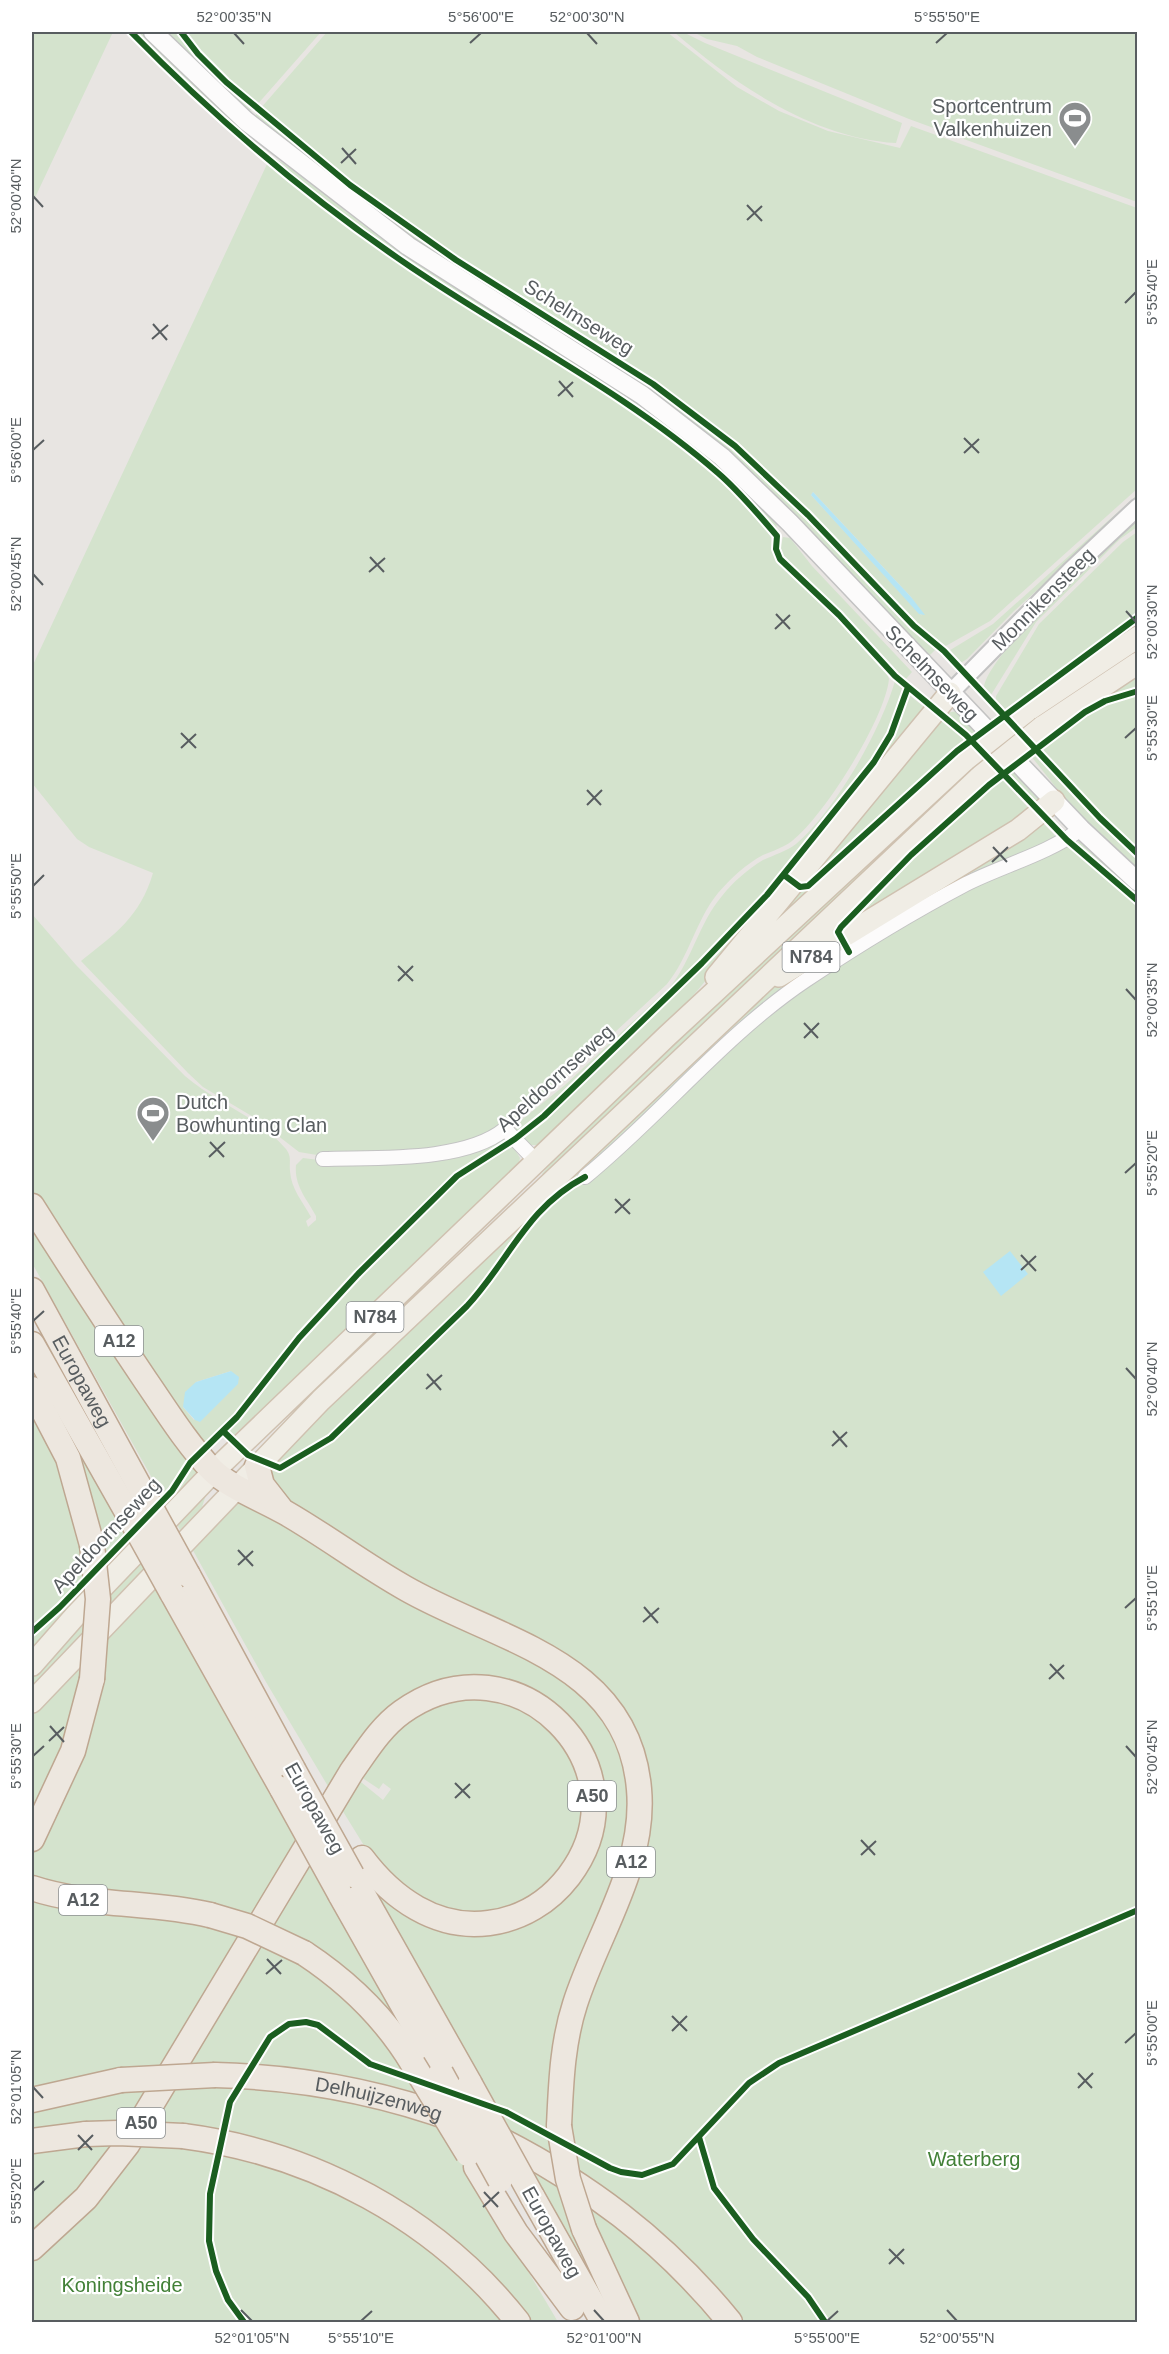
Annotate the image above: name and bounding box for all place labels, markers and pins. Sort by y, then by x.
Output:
place label: Sportcentrum Valkenhuizen [932,95,1052,140]
sports icon: Sportcentrum Valkenhuizen [1057,100,1093,147]
place label: Dutch Bowhunting Clan [176,1091,327,1136]
sports icon: Dutch Bowhunting Clan [135,1095,171,1142]

